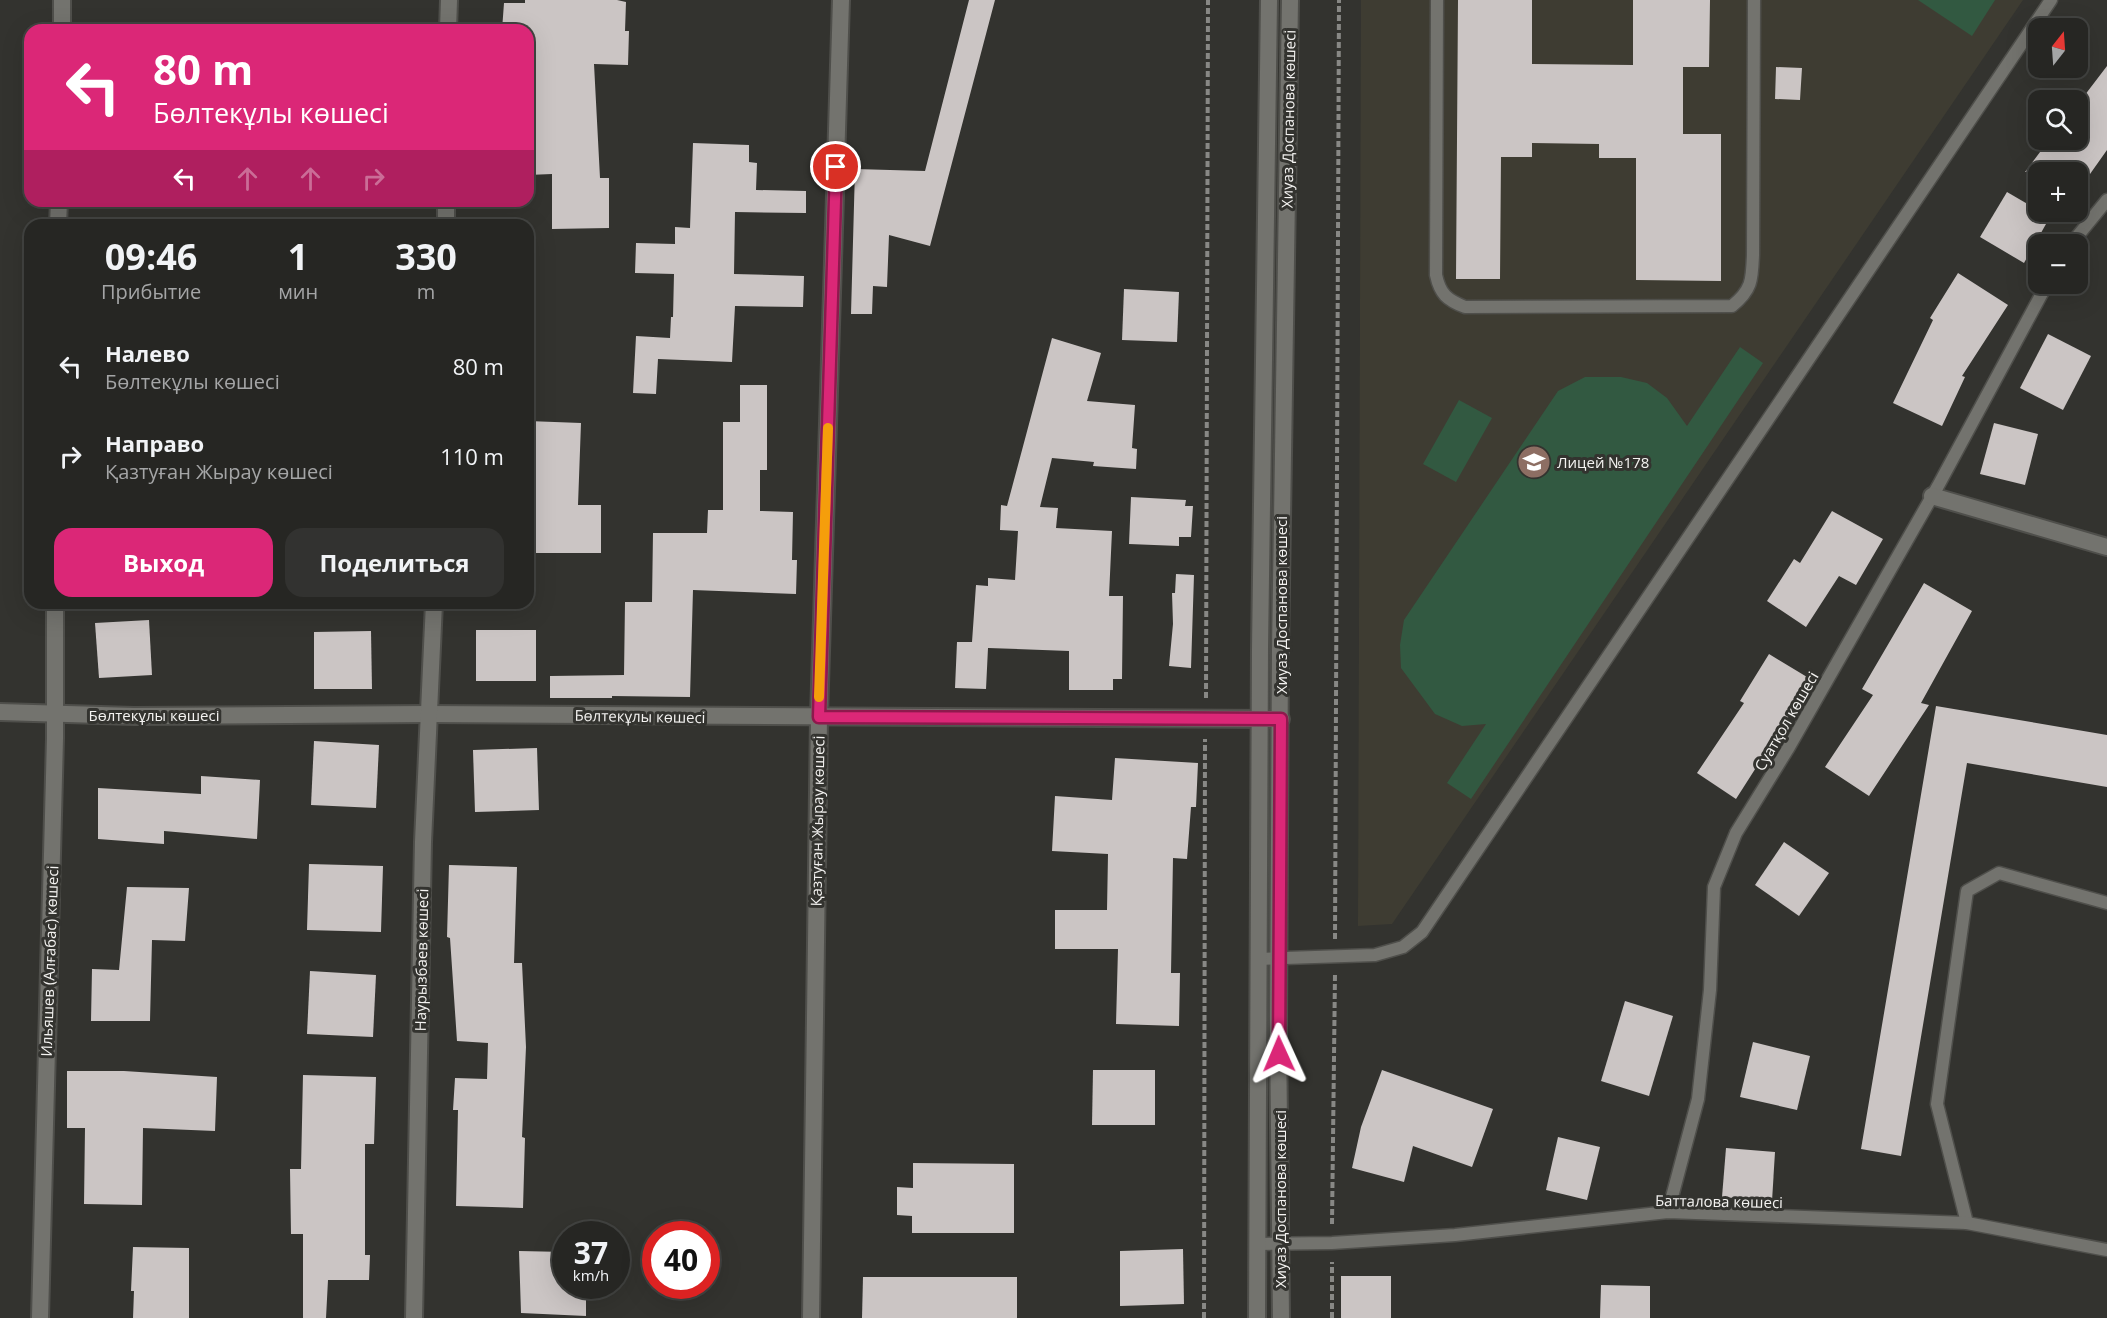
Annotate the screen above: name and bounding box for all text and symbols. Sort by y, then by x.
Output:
north arrow [2028,18,2088,78]
map controls [2028,18,2088,294]
street label: Хиуаз Доспанова көшесі [1276,30,1300,208]
text: 80 m [153,40,253,97]
icon: left [54,48,132,126]
button: search [2028,90,2088,150]
text: Бөлтекұлы көшесі [153,94,389,131]
pin [810,141,861,192]
icon: arrive [819,150,852,183]
icon: left [168,162,201,195]
icon: ahead [231,162,264,195]
icon: ahead [294,162,327,195]
icon: right [357,162,390,195]
button: + [2028,162,2088,222]
text: 09:46 [105,232,197,281]
text: 1 [288,232,308,281]
text: 330 [395,232,457,281]
button: − [2028,234,2088,294]
text: Прибытие [101,278,201,305]
text: мин [278,278,318,305]
text: m [417,278,435,305]
text: Налево [105,338,190,368]
icon: left [54,350,87,383]
text: 80 m [453,351,504,381]
text: Бөлтекұлы көшесі [105,368,280,395]
text: Направо [105,428,204,458]
icon: right [54,440,87,473]
text: 110 m [440,441,504,471]
school or university icon: Лицей №178 [1516,444,1552,480]
place label: Лицей №178 [1557,452,1649,472]
text: Қазтуған Жырау көшесі [105,458,333,485]
street label: Хиуаз Доспанова көшесі [1271,516,1291,694]
button: Выход [54,528,273,597]
button: Поделиться [285,528,504,597]
street label: Суатқол көшесі [1749,668,1823,774]
street label: Бөлтекұлы көшесі [88,705,220,725]
street label: Бөлтекұлы көшесі [574,705,706,727]
street label: Қазтуған Жырау көшесі [806,735,828,907]
street label: Ильяшев (Алғабас) көшесі [36,865,62,1057]
street label: Наурызбаев көшесі [410,889,432,1031]
position arrow [1247,1022,1311,1086]
street label: Хиуаз Доспанова көшесі [1270,1110,1290,1288]
street label: Батталова көшесі [1655,1190,1783,1212]
speed limit sign: 40 [642,1221,720,1299]
text: 37 [574,1232,608,1273]
text: km/h [573,1265,609,1285]

